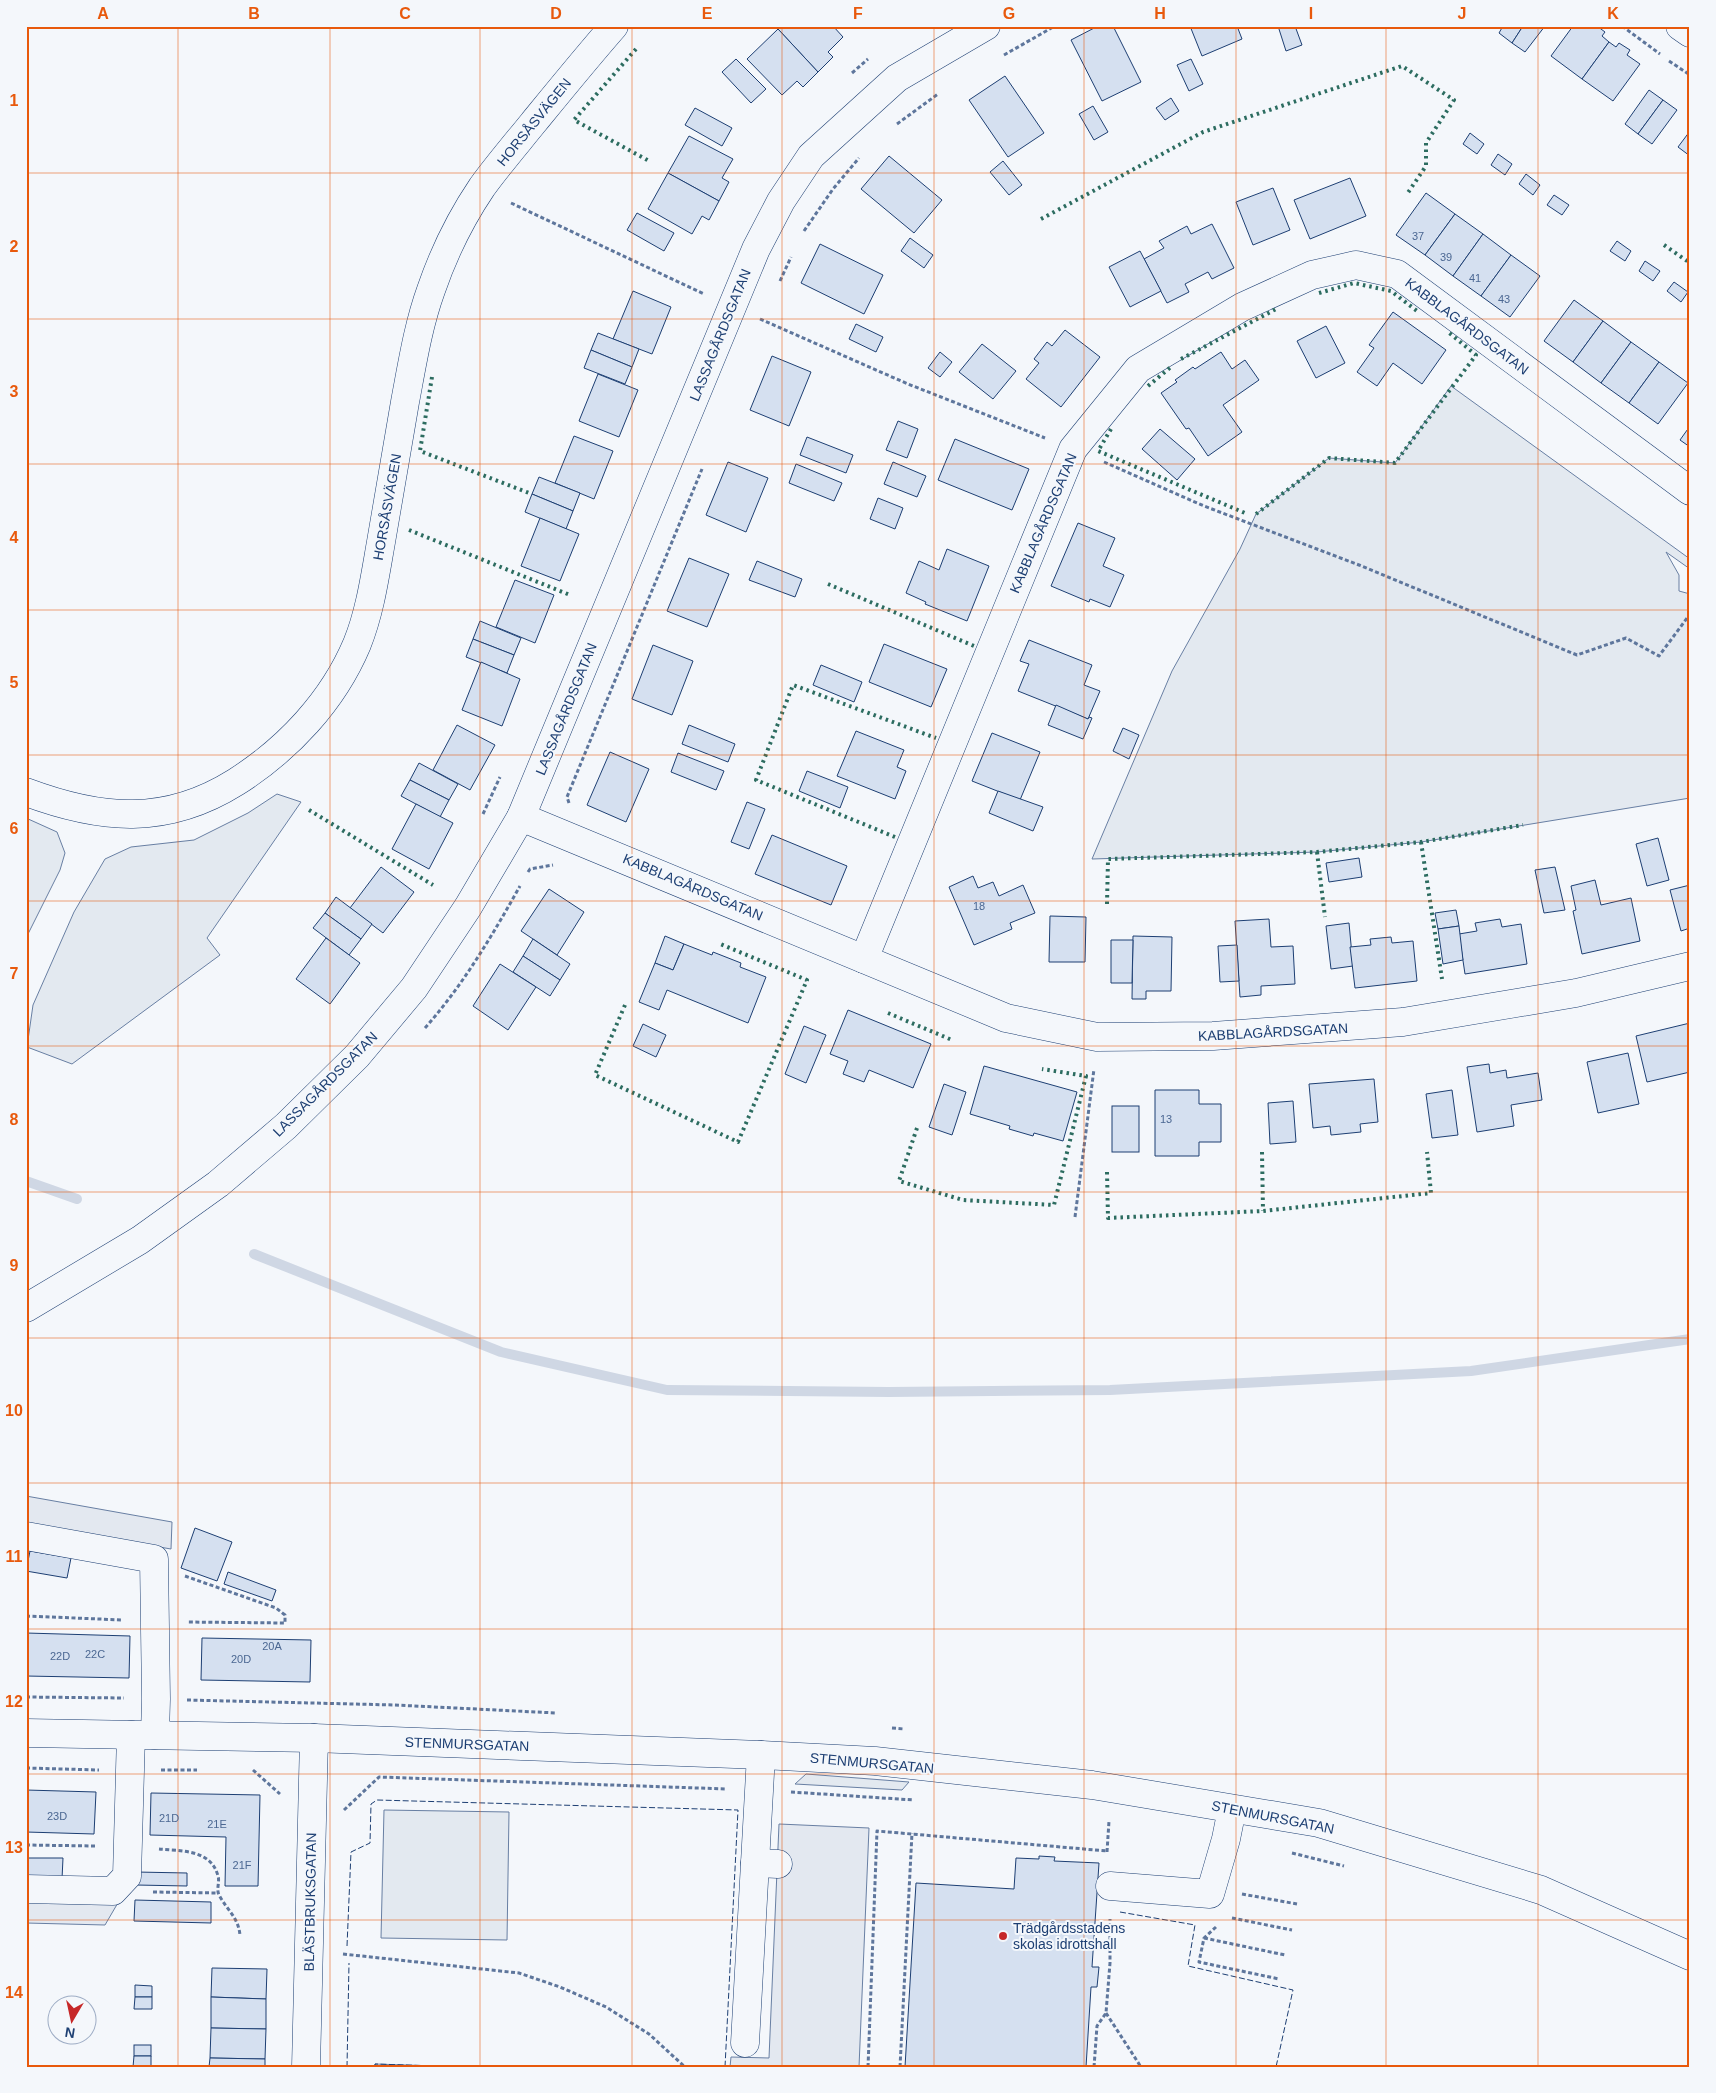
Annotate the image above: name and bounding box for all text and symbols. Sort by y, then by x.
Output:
text: A [97,5,109,22]
text: B [248,5,260,22]
text: C [399,5,411,22]
text: D [550,5,562,22]
text: E [702,5,713,22]
text: F [853,5,863,22]
text: G [1003,5,1015,22]
text: H [1154,5,1166,22]
text: I [1309,5,1313,22]
text: J [1458,5,1466,22]
text: K [1607,5,1619,22]
street label: HORSÅSVÄGEN [494,75,574,169]
text: 1 [10,92,19,109]
house number: 37 [1412,230,1424,242]
text: 2 [10,238,19,255]
house number: 39 [1440,251,1452,263]
street label: LASSAGÅRDSGATAN [686,267,754,403]
house number: 41 [1469,272,1481,284]
street label: KABBLAGÅRDSGATAN [1402,274,1532,378]
house number: 43 [1498,293,1510,305]
text: 3 [10,383,19,400]
street label: KABBLAGÅRDSGATAN [1006,451,1080,595]
street label: HORSÅSVÄGEN [370,452,404,562]
text: 4 [10,529,19,546]
street label: LASSAGÅRDSGATAN [532,641,600,777]
text: 5 [10,674,19,691]
text: 6 [10,820,19,837]
street label: KABBLAGÅRDSGATAN [621,850,765,924]
house number: 18 [973,900,985,912]
text: 7 [10,965,19,982]
street label: KABBLAGÅRDSGATAN [1197,1020,1349,1044]
street label: LASSAGÅRDSGATAN [269,1028,381,1140]
text: 8 [10,1111,19,1128]
house number: 13 [1160,1113,1172,1125]
text: 9 [10,1257,19,1274]
text: 10 [5,1402,23,1419]
text: 11 [6,1548,23,1565]
house number: 20A [262,1640,282,1652]
house number: 22C [85,1648,105,1660]
house number: 22D [50,1650,70,1662]
house number: 20D [231,1653,251,1665]
text: 12 [5,1693,23,1710]
street label: STENMURSGATAN [404,1734,530,1754]
street label: STENMURSGATAN [809,1750,935,1776]
street label: STENMURSGATAN [1210,1797,1336,1837]
house number: 23D [47,1810,67,1822]
house number: 21D [159,1812,179,1824]
house number: 21E [207,1818,227,1830]
street label: BLÄSTBRUKSGATAN [301,1832,319,1972]
text: 13 [5,1839,23,1856]
house number: 21F [233,1859,252,1871]
place label: Trädgårdsstadens skolas idrottshall [1013,1920,1125,1952]
marker: Trädgårdsstadens skolas idrottshall [997,1930,1009,1942]
text: 14 [5,1984,23,2001]
north arrow [48,1996,98,2046]
text: N [64,2024,76,2042]

